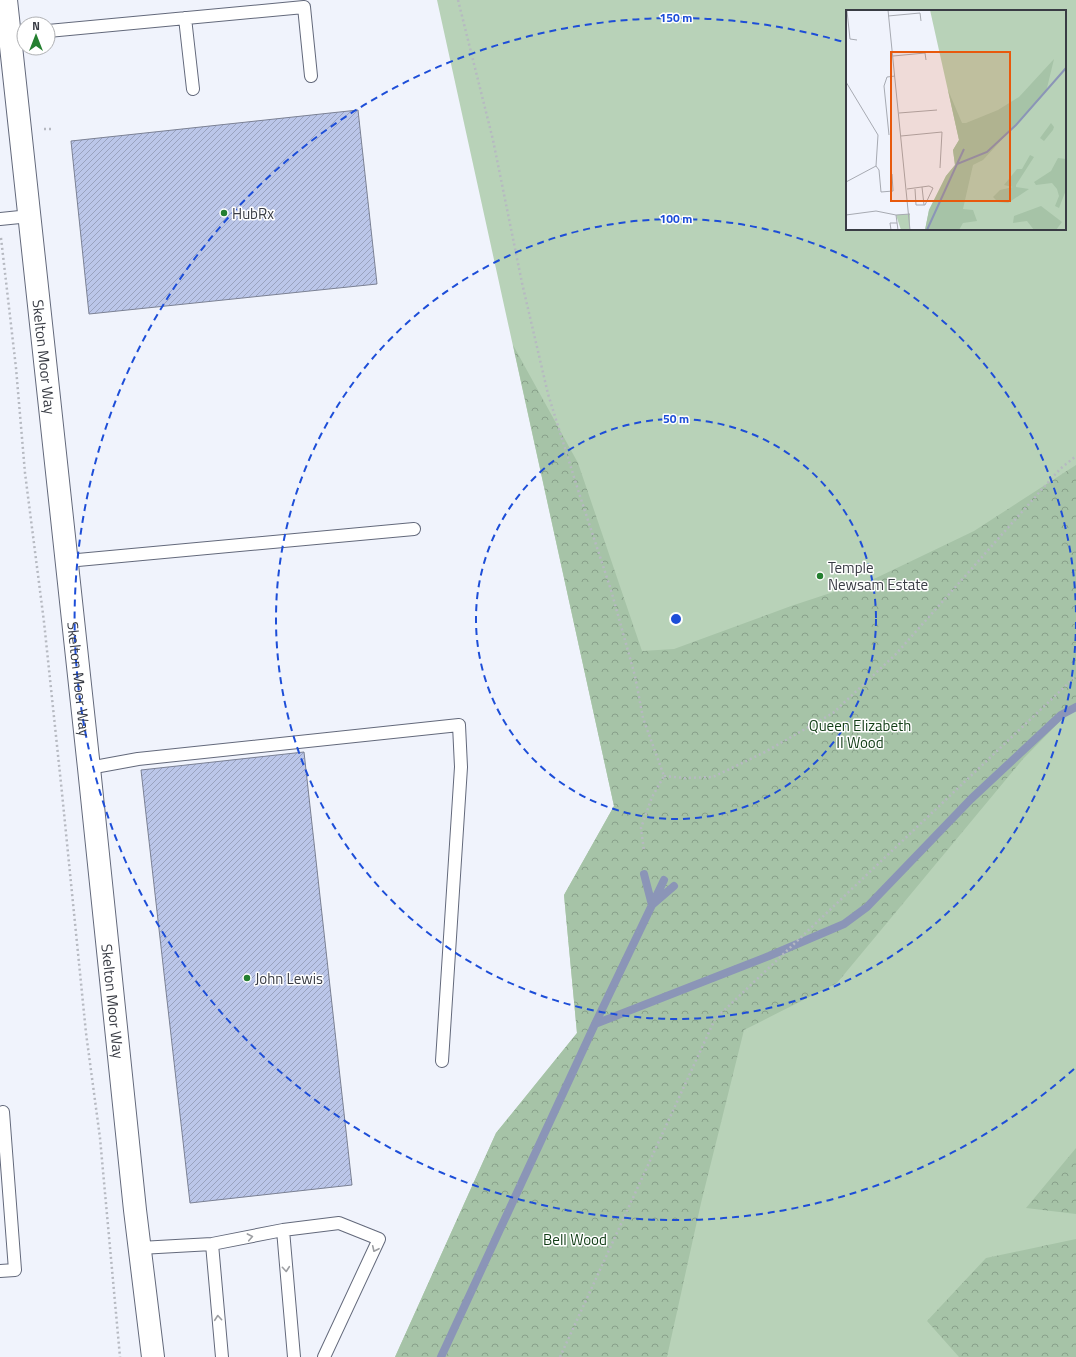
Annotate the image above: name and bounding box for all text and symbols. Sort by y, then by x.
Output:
text: 150 m [660,8,692,27]
inset map [846,10,1066,230]
north arrow [16,16,56,56]
text: N [32,18,40,34]
place label: HubRx [232,202,274,225]
marker: HubRx [219,208,229,218]
text: 100 m [660,209,692,228]
street label: Skelton Moor Way [27,298,62,416]
text: 50 m [663,409,689,428]
place label: Temple Newsam Estate [828,556,928,596]
marker: Temple Newsam Estate [815,571,825,581]
centre of rings [669,612,683,626]
street label: Skelton Moor Way [62,620,97,738]
park label: Queen Elizabeth II Wood [809,714,911,754]
street label: Skelton Moor Way [96,943,131,1060]
place label: John Lewis [255,967,323,990]
marker: John Lewis [242,973,252,983]
park label: Bell Wood [543,1228,607,1251]
one-way arrow [247,1233,253,1241]
one-way arrow [372,1244,380,1252]
one-way arrow [282,1266,291,1272]
one-way arrow [214,1315,223,1321]

